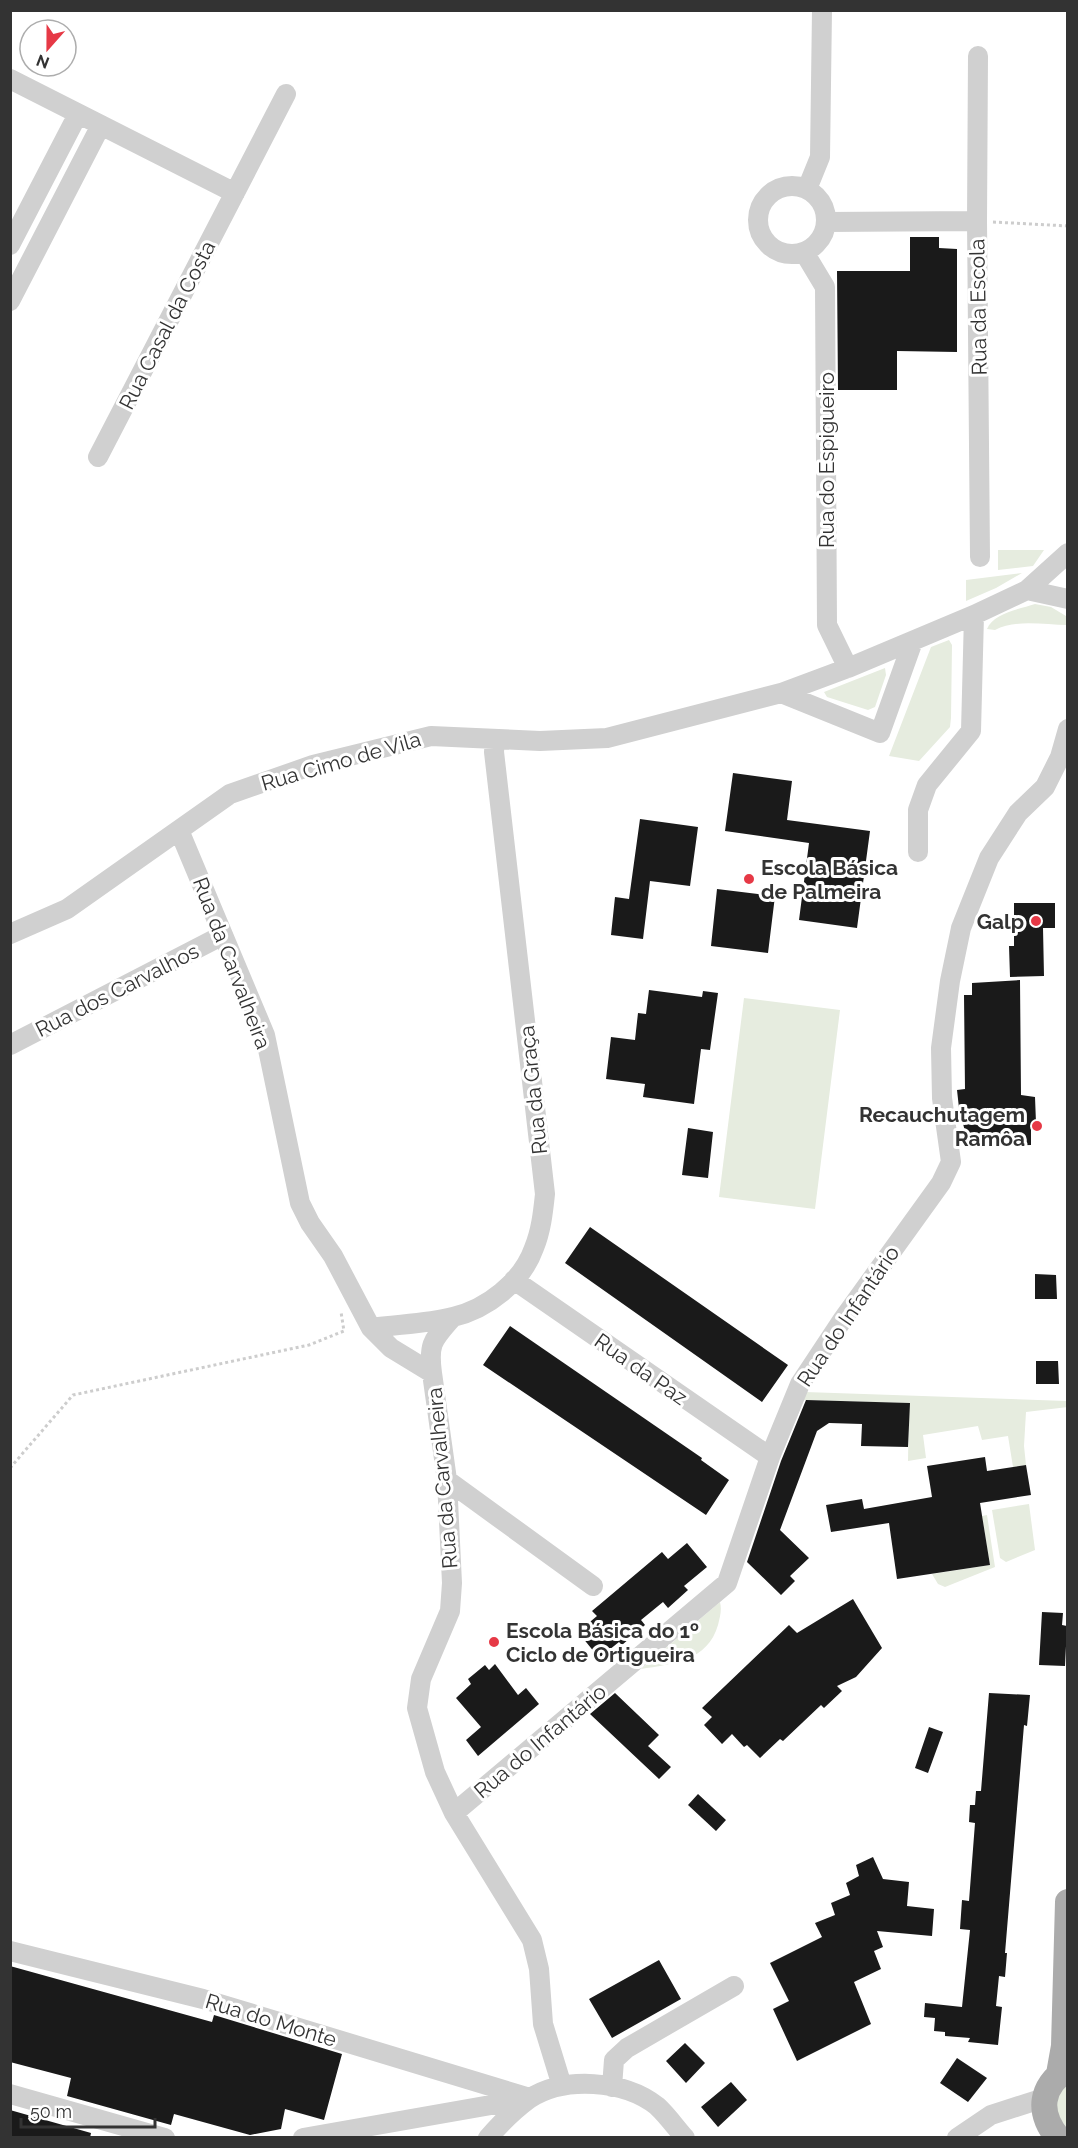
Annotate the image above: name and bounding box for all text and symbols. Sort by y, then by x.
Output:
north arrow [18,18,78,78]
text: N [34,50,52,73]
street label: Rua Casal da Costa [114,236,220,414]
street label: Rua da Escola [964,238,992,376]
street label: Rua do Espigueiro [814,372,839,548]
street label: Rua Cimo de Vila [258,726,424,796]
place label: Escola Básica de Palmeira [761,855,898,904]
marker: Escola Básica de Palmeira [742,872,756,886]
street label: Rua da Carvalheira [188,874,276,1052]
place label: Galp [977,909,1024,934]
marker: Galp [1029,914,1043,928]
street label: Rua dos Carvalhos [31,938,203,1042]
street label: Rua da Graça [514,1024,552,1156]
place label: Recauchutagem Ramôa [859,1102,1025,1151]
marker: Recauchutagem Ramôa [1030,1119,1044,1133]
street label: Rua do Infantário [792,1241,904,1391]
street label: Rua da Paz [590,1328,692,1410]
street label: Rua da Carvalheira [422,1386,462,1570]
place label: Escola Básica do 1º Ciclo de Ortigueira [506,1618,699,1667]
marker: Escola Básica do 1º Ciclo de Ortigueira [487,1635,501,1649]
street label: Rua do Infantário [469,1679,611,1803]
street label: Rua do Monte [202,1988,340,2052]
scale bar [21,2091,154,2129]
text: 50 m [30,2101,72,2122]

